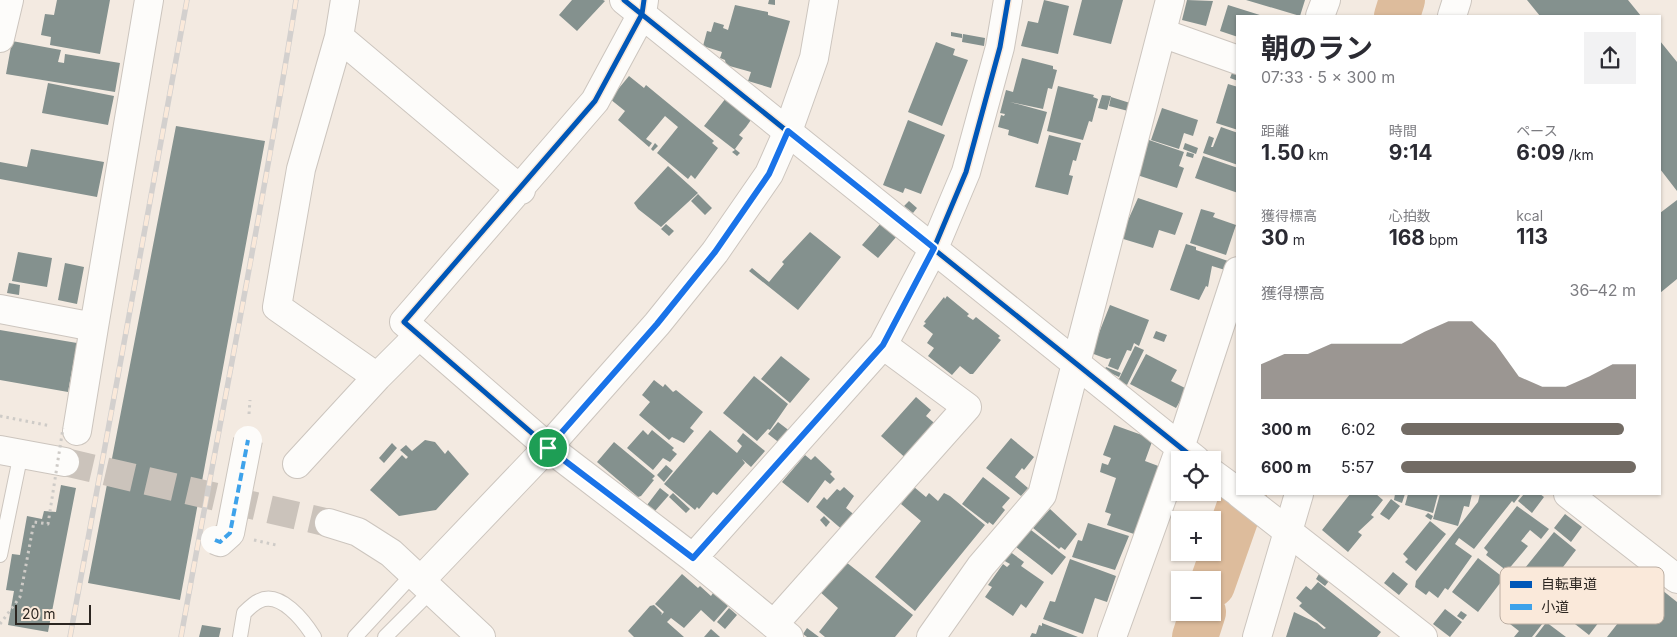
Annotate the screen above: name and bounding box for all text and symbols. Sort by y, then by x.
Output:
text: 朝のラン [1261,31,1373,65]
button: share [1584,32,1636,84]
text: 07:33 · 5 × 300 m [1261,67,1395,87]
text: 距離 [1261,122,1289,139]
text: 時間 [1389,122,1417,139]
text: ペース [1516,122,1558,139]
text: 1.50 [1261,140,1305,165]
text: 9:14 [1389,140,1433,165]
text: 6:09 [1516,140,1565,165]
text: km [1305,146,1328,163]
text: /km [1565,146,1594,163]
text: 獲得標高 [1261,207,1317,224]
text: 心拍数 [1389,207,1431,224]
text: kcal [1516,207,1543,224]
text: 113 [1516,224,1548,249]
text: 30 [1261,225,1289,250]
text: 168 [1389,225,1425,250]
text: m [1289,231,1305,248]
text: bpm [1425,231,1458,248]
text: 36–42 m [1570,280,1636,300]
text: 獲得標高 [1261,283,1325,303]
text: 300 m [1261,419,1311,439]
text: 6:02 [1341,419,1375,439]
pin [527,427,569,469]
icon: arrive [534,434,562,462]
map controls [1171,451,1221,621]
button: locate [1171,451,1221,501]
text: 600 m [1261,457,1311,477]
text: 5:57 [1341,457,1374,477]
button: + [1171,511,1221,561]
legend [1500,567,1664,624]
button: − [1171,571,1221,621]
text: 自転車道 [1541,575,1597,592]
text: 小道 [1541,598,1569,615]
scale bar [15,602,91,625]
text: 20 m [22,605,56,622]

